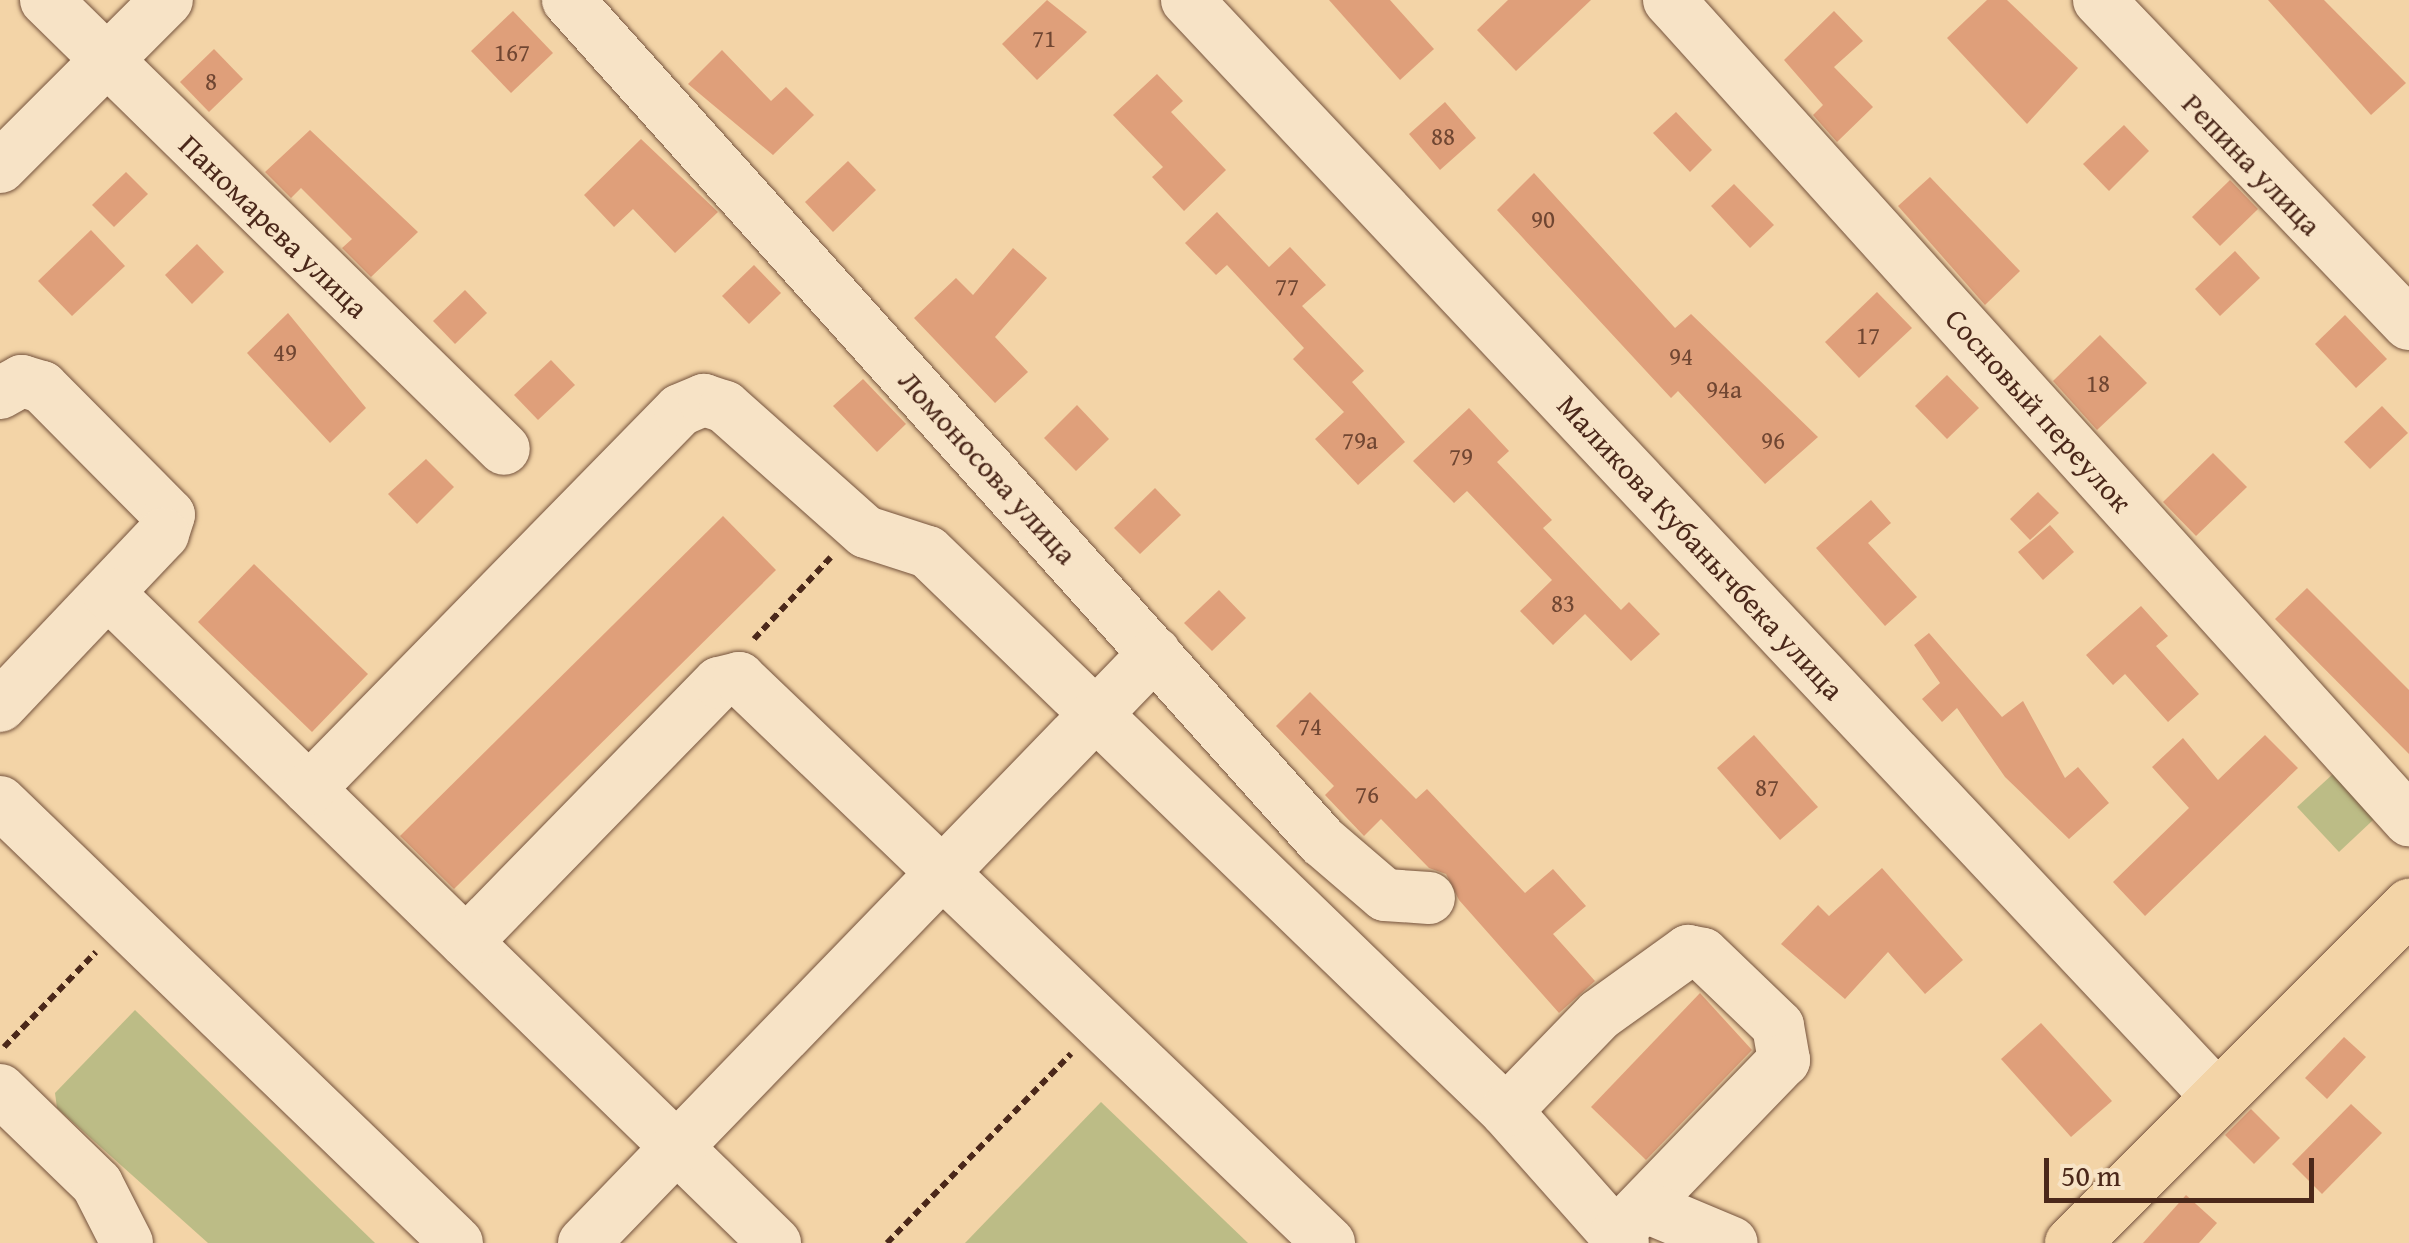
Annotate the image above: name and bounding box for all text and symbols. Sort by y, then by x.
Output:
house number: 71 [1032,23,1056,53]
house number: 167 [494,37,530,67]
house number: 8 [205,66,217,96]
street label: Репина улица [2175,85,2329,243]
house number: 88 [1431,121,1455,151]
street label: Паномарева улица [172,127,376,325]
house number: 90 [1531,204,1555,234]
house number: 77 [1275,271,1299,301]
street label: Сосновый переулок [1938,301,2140,519]
house number: 17 [1856,320,1880,350]
house number: 49 [273,337,297,367]
house number: 94 [1669,341,1693,371]
street label: Ломоносова улица [891,362,1085,572]
house number: 18 [2086,368,2110,398]
house number: 94а [1706,374,1742,404]
street label: Маликова Кубанычбека улица [1550,387,1852,707]
house number: 79а [1342,425,1378,455]
house number: 96 [1761,425,1785,455]
house number: 79 [1449,441,1473,471]
house number: 83 [1551,588,1575,618]
house number: 74 [1298,711,1322,741]
house number: 87 [1755,772,1779,802]
house number: 76 [1355,779,1379,809]
scale bar [2049,1138,2319,1200]
text: 50 m [2061,1153,2121,1197]

